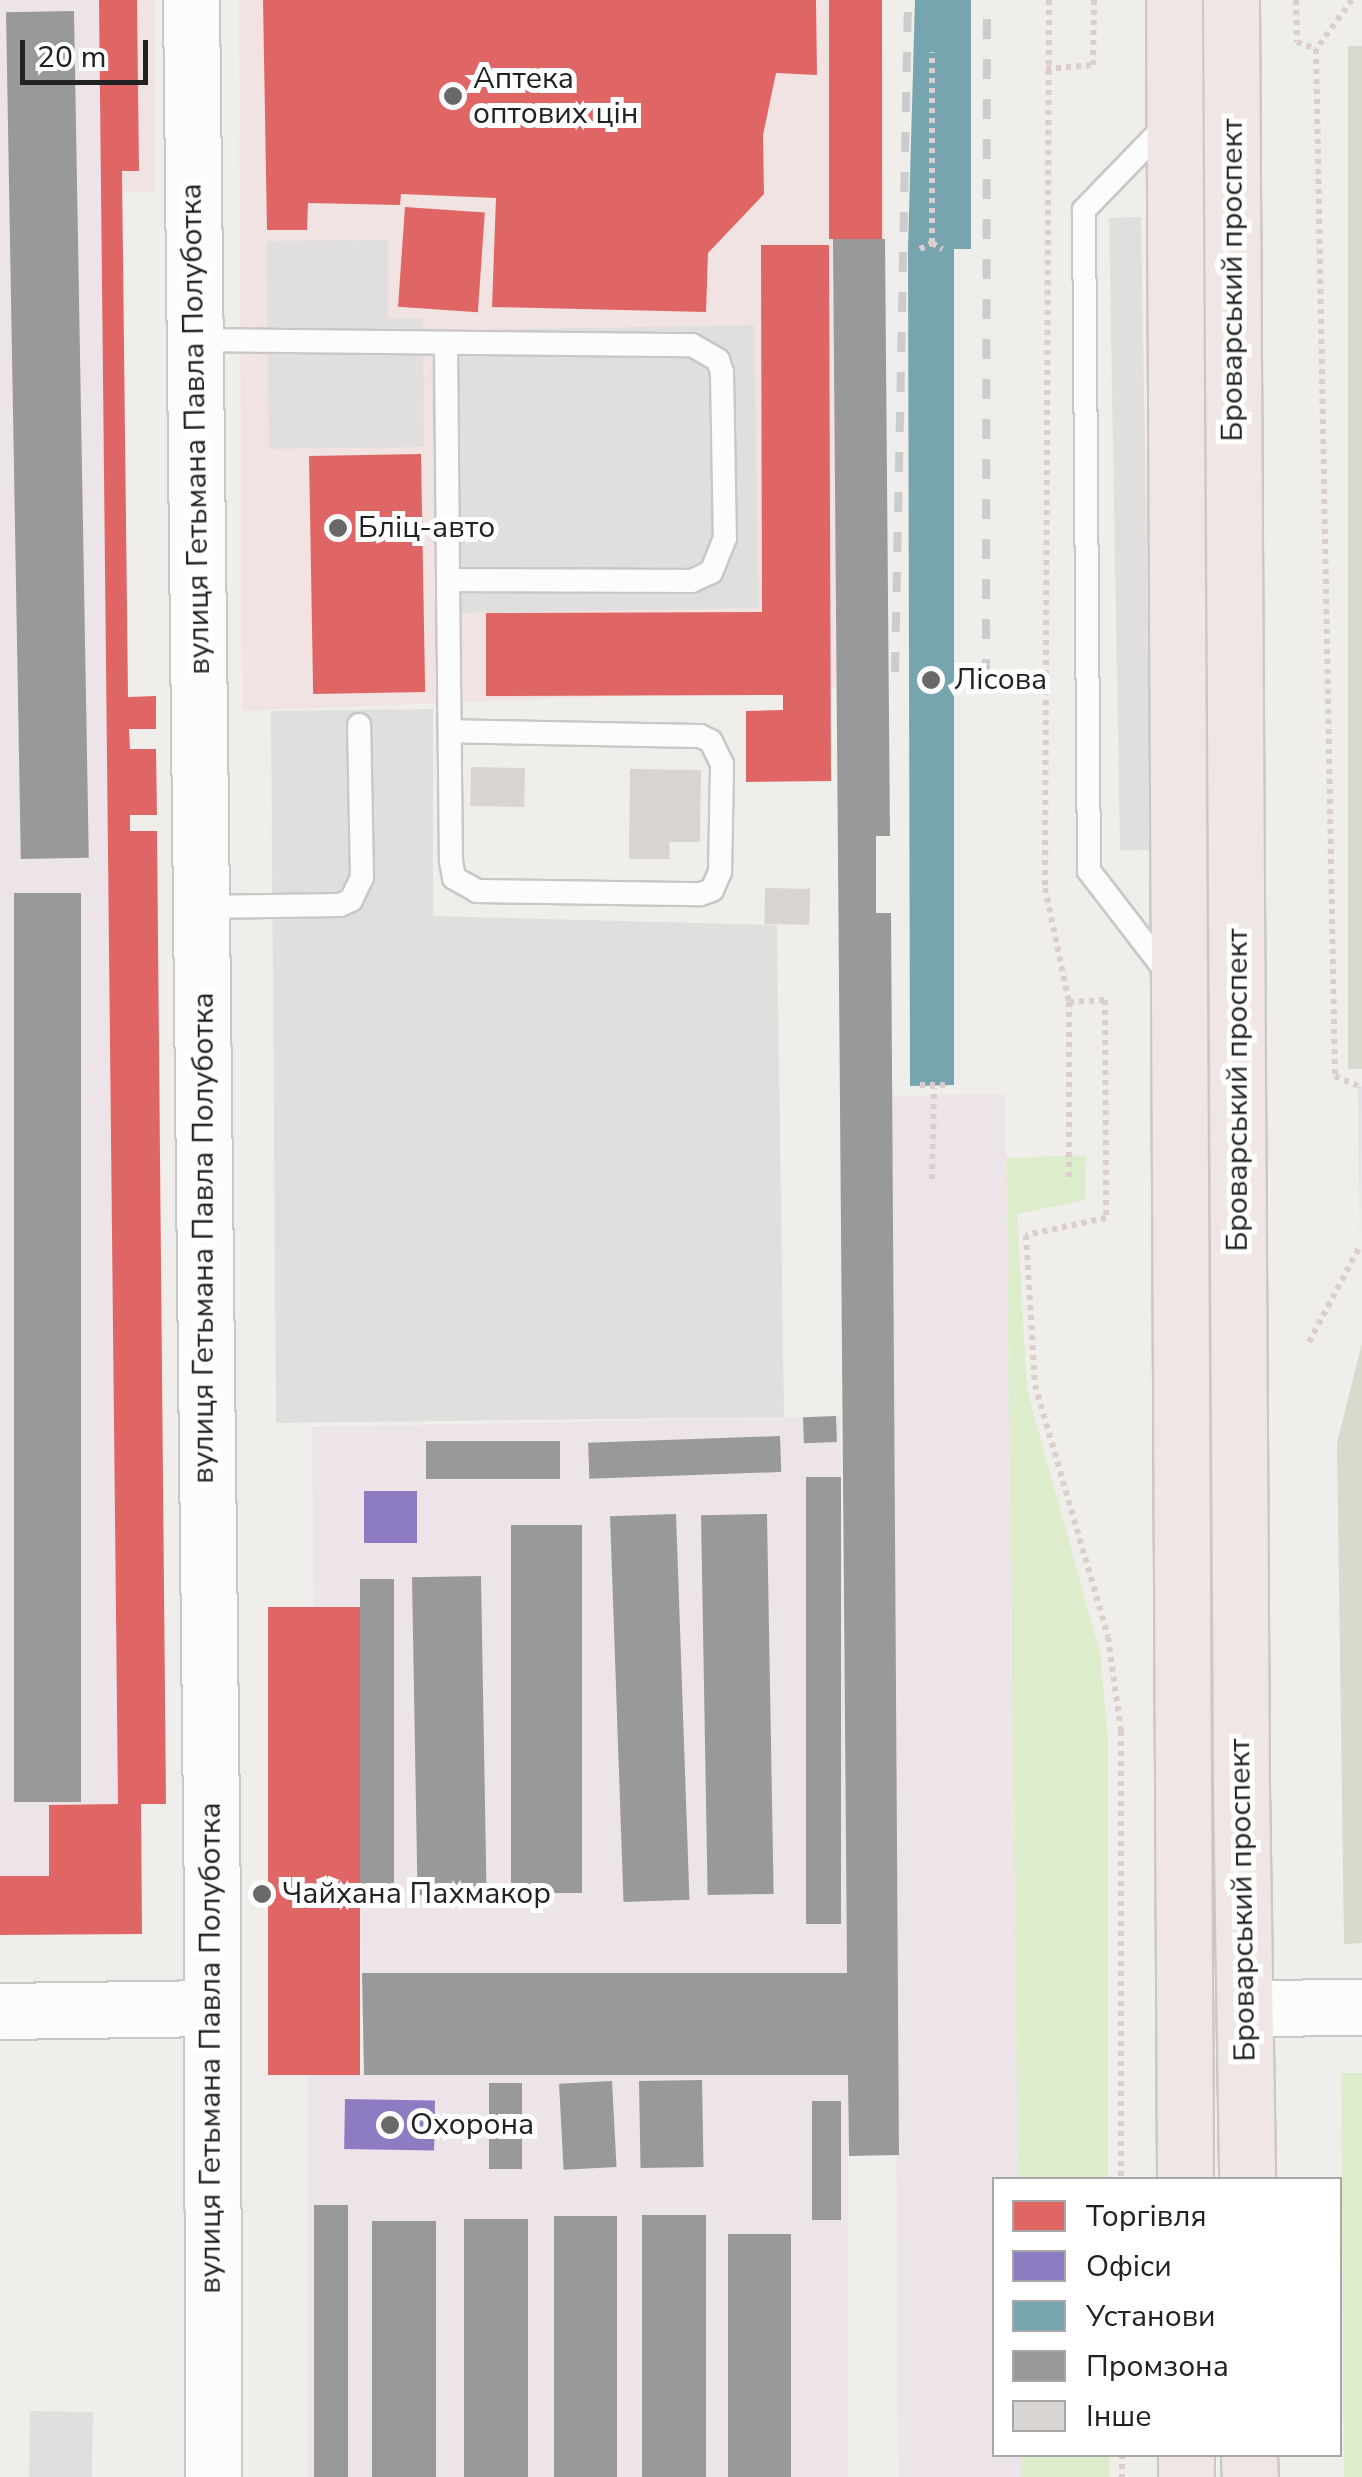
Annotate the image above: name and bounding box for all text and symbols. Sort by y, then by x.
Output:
scale bar [25,20,152,82]
text: 20 m [37,37,106,78]
place label: Аптека оптових цін [473,61,638,132]
marker: Аптека оптових цін [442,85,464,107]
street label: Броварський проспект [1215,118,1251,442]
street label: вулиця Гетьмана Павла Полуботка [174,183,218,675]
place label: Бліц-авто [358,510,495,546]
marker: Бліц-авто [327,517,349,539]
place label: Лісова [954,662,1047,698]
marker: Лісова [918,667,944,693]
street label: Броварський проспект [1220,928,1256,1252]
street label: вулиця Гетьмана Павла Полуботка [186,992,222,1484]
street label: Броварський проспект [1222,1738,1264,2062]
street label: вулиця Гетьмана Павла Полуботка [193,1802,229,2294]
place label: Чайхана Пахмакор [282,1876,551,1912]
marker: Чайхана Пахмакор [251,1883,273,1905]
place label: Охорона [410,2107,534,2143]
marker: Охорона [379,2114,401,2136]
legend [992,2177,1342,2457]
text: Торгівля [1086,2196,1207,2237]
text: Офіси [1086,2246,1172,2287]
text: Установи [1086,2296,1216,2337]
text: Промзона [1086,2346,1229,2387]
text: Інше [1086,2396,1152,2437]

